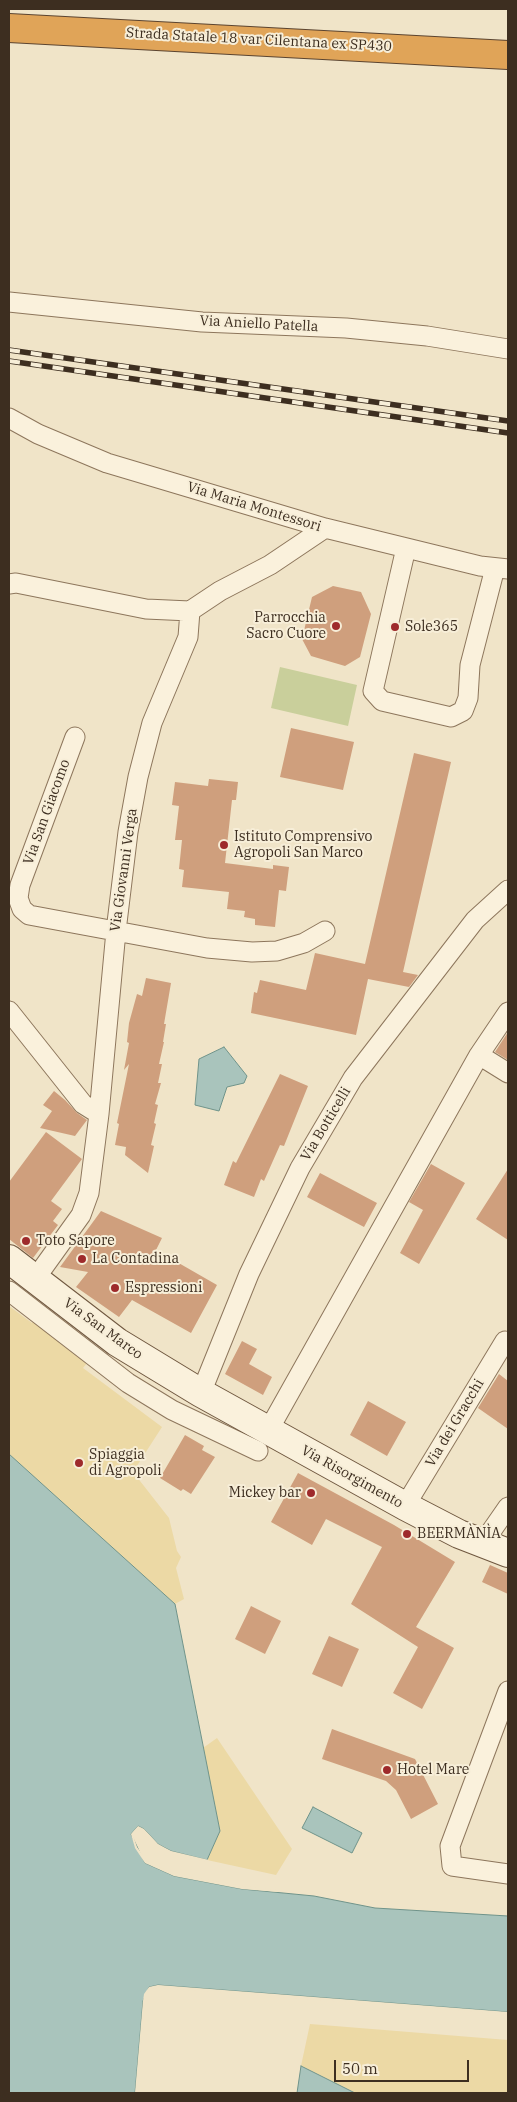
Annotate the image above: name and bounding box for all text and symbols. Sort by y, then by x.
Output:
street label: Strada Statale 18 var Cilentana ex SP430 [126,25,392,55]
street label: Via Aniello Patella [199,313,319,335]
street label: Via Maria Montessori [185,479,323,535]
place label: Parrocchia Sacro Cuore [246,610,326,642]
place label: Sole365 [405,619,458,635]
marker: Parrocchia Sacro Cuore [330,620,342,632]
marker: Sole365 [389,621,401,633]
street label: Via San Giacomo [20,757,74,867]
street label: Via Giovanni Verga [107,807,141,933]
place label: Istituto Comprensivo Agropoli San Marco [234,829,373,862]
marker: Istituto Comprensivo Agropoli San Marco [218,839,230,851]
street label: Via Botticelli [297,1084,355,1164]
place label: Toto Sapore [36,1233,115,1249]
marker: Toto Sapore [20,1235,32,1247]
place label: La Contadina [92,1251,179,1267]
marker: La Contadina [76,1253,88,1265]
place label: Espressioni [125,1280,202,1296]
marker: Espressioni [109,1282,121,1294]
street label: Via San Marco [60,1295,146,1363]
street label: Via dei Gracchi [422,1376,488,1470]
street label: Via Risorgimento [298,1442,406,1512]
place label: Spiaggia di Agropoli [89,1447,162,1480]
marker: Spiaggia di Agropoli [73,1457,85,1469]
place label: Mickey bar [229,1485,301,1501]
marker: Mickey bar [305,1487,317,1499]
place label: BEERMÀNÌA [417,1526,501,1542]
marker: BEERMÀNÌA [401,1528,413,1540]
place label: Hotel Mare [397,1762,469,1778]
marker: Hotel Mare [381,1764,393,1776]
scale bar [337,2050,472,2082]
text: 50 m [342,2059,378,2078]

